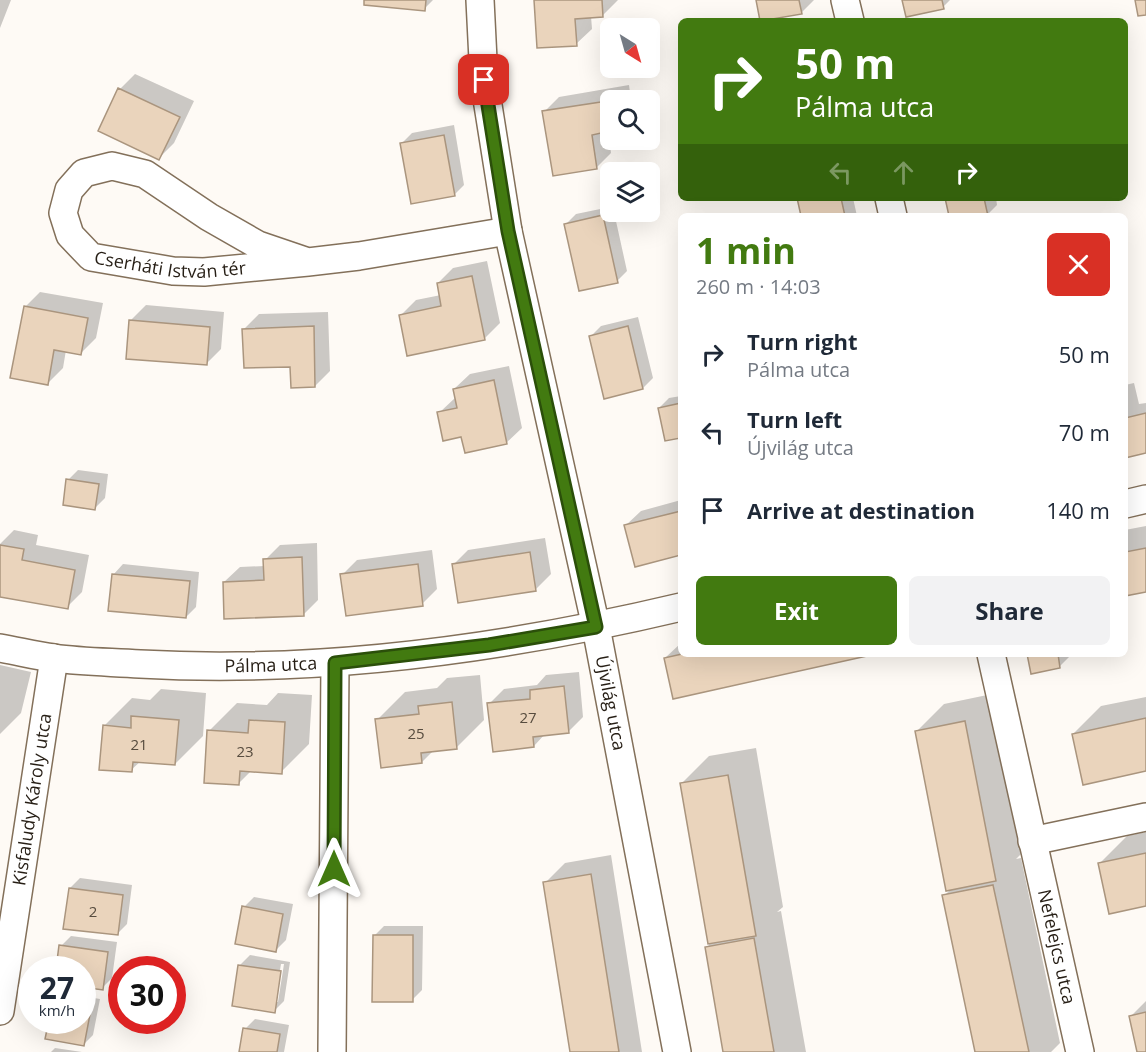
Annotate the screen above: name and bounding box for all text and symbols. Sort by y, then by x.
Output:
north arrow [600,18,660,78]
map controls [600,18,660,222]
text: 50 m [795,34,895,91]
icon: right [696,42,774,120]
pin [458,54,509,105]
icon: arrive [467,63,500,96]
text: Pálma utca [795,88,934,125]
button: search [600,90,660,150]
icon: left [824,156,857,189]
icon: ahead [887,156,920,189]
icon: right [950,156,983,189]
button: layers [600,162,660,222]
text: 1 min [696,226,796,275]
button: close [1047,233,1110,296]
street label: Cserháti István tér [93,245,248,283]
text: 260 m · 14:03 [696,273,821,300]
text: Turn right [747,326,858,356]
icon: right [696,338,729,371]
text: 50 m [1059,339,1110,369]
text: Pálma utca [747,356,850,383]
text: Turn left [747,404,842,434]
icon: left [696,416,729,449]
text: 70 m [1059,417,1110,447]
text: Újvilág utca [747,434,854,461]
icon: arrive [696,494,729,527]
text: Arrive at destination [747,495,975,525]
text: 140 m [1046,495,1110,525]
button: Exit [696,576,897,645]
button: Share [909,576,1110,645]
street label: Pálma utca [224,650,318,677]
street label: Újvilág utca [591,653,632,752]
house number: 27 [519,707,537,727]
street label: Kisfaludy Károly utca [6,711,56,887]
house number: 25 [407,723,425,743]
house number: 21 [130,734,148,754]
house number: 23 [236,741,254,761]
position arrow [302,837,366,901]
street label: Nefelejcs utca [1033,887,1082,1006]
house number: 2 [89,901,97,921]
speed limit sign: 30 [108,956,186,1034]
text: 27 [40,967,74,1008]
text: km/h [39,1000,75,1020]

